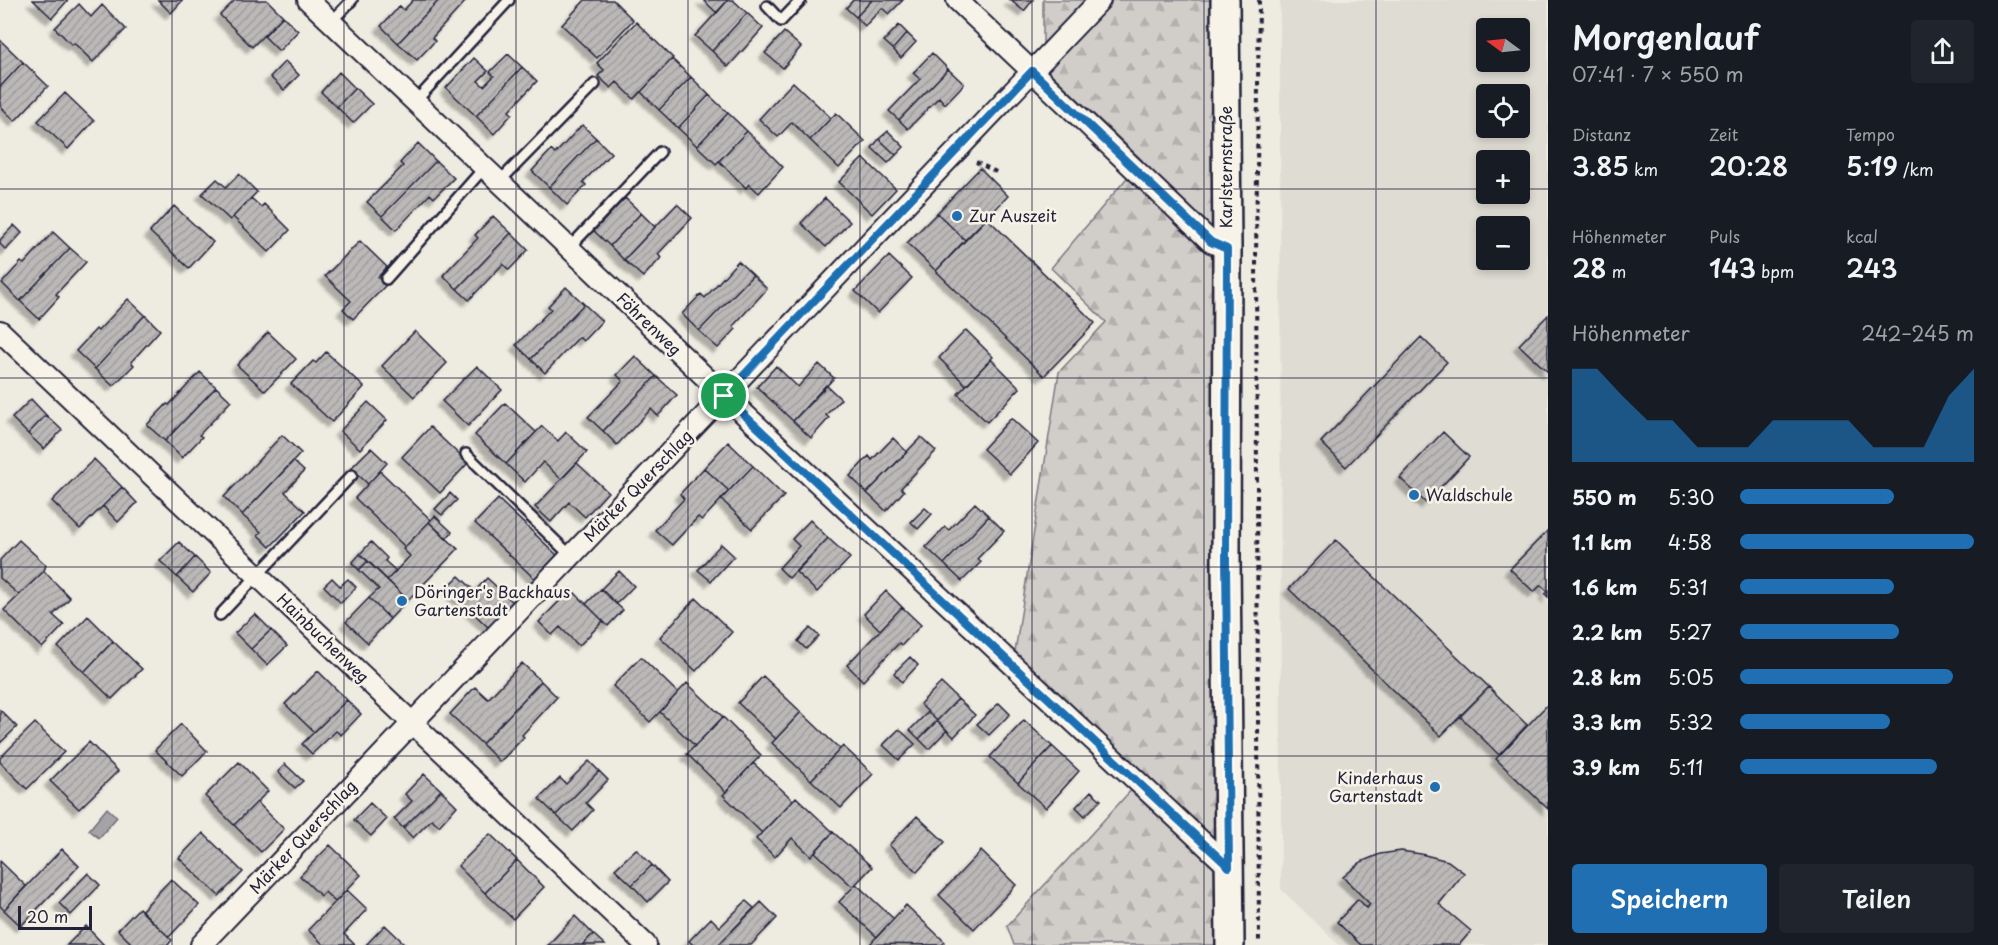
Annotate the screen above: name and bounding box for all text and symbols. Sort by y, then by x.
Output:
text: Morgenlauf [1572,11,1759,61]
north arrow [1476,18,1530,72]
map controls [1476,18,1530,270]
button: share [1911,20,1974,83]
text: 07:41 · 7 × 550 m [1572,59,1744,89]
button: locate [1476,84,1530,138]
street label: Karlsternstraße [1213,106,1237,228]
text: Distanz [1572,122,1631,146]
text: Zeit [1709,122,1738,146]
text: Tempo [1846,122,1895,146]
text: 3.85 [1572,146,1629,185]
text: 20:28 [1709,146,1788,185]
text: 5:19 [1846,146,1898,185]
button: + [1476,150,1530,204]
text: km [1629,157,1658,181]
text: /km [1898,157,1934,181]
place label: Zur Auszeit [969,203,1057,227]
marker: Zur Auszeit [950,209,964,223]
button: − [1476,216,1530,270]
text: Höhenmeter [1572,224,1666,248]
text: Puls [1709,224,1740,248]
text: kcal [1846,224,1878,248]
text: 28 [1572,248,1607,287]
text: 143 [1709,248,1756,287]
text: 243 [1846,248,1898,287]
text: m [1607,259,1626,283]
text: bpm [1756,259,1794,283]
street label: Föhrenweg [612,286,688,360]
text: Höhenmeter [1572,318,1690,348]
text: 242–245 m [1861,318,1974,348]
pin [698,370,749,421]
icon: arrive [707,379,740,412]
street label: Märker Querschlag [577,424,697,547]
place label: Waldschule [1426,482,1513,506]
text: 550 m [1572,482,1637,512]
text: 5:30 [1668,482,1714,512]
marker: Waldschule [1407,488,1421,502]
text: 1.1 km [1572,527,1632,557]
text: 4:58 [1668,527,1712,557]
text: 1.6 km [1572,572,1637,602]
text: 5:31 [1668,572,1708,602]
place label: Döringer's Backhaus Gartenstadt [414,579,570,621]
street label: Hainbuchenweg [272,587,375,688]
marker: Döringer's Backhaus Gartenstadt [395,594,409,608]
text: 2.2 km [1572,617,1642,647]
text: 5:27 [1668,617,1712,647]
text: 2.8 km [1572,662,1641,692]
text: 5:05 [1668,662,1714,692]
text: 3.3 km [1572,707,1642,737]
text: 5:32 [1668,707,1713,737]
text: 3.9 km [1572,752,1640,782]
text: 5:11 [1668,752,1703,782]
place label: Kinderhaus Gartenstadt [1329,765,1423,807]
street label: Märker Querschlag [243,774,361,899]
marker: Kinderhaus Gartenstadt [1428,780,1442,794]
button: Speichern [1572,864,1767,933]
button: Teilen [1779,864,1974,933]
scale bar [18,903,92,930]
text: 20 m [27,904,68,928]

